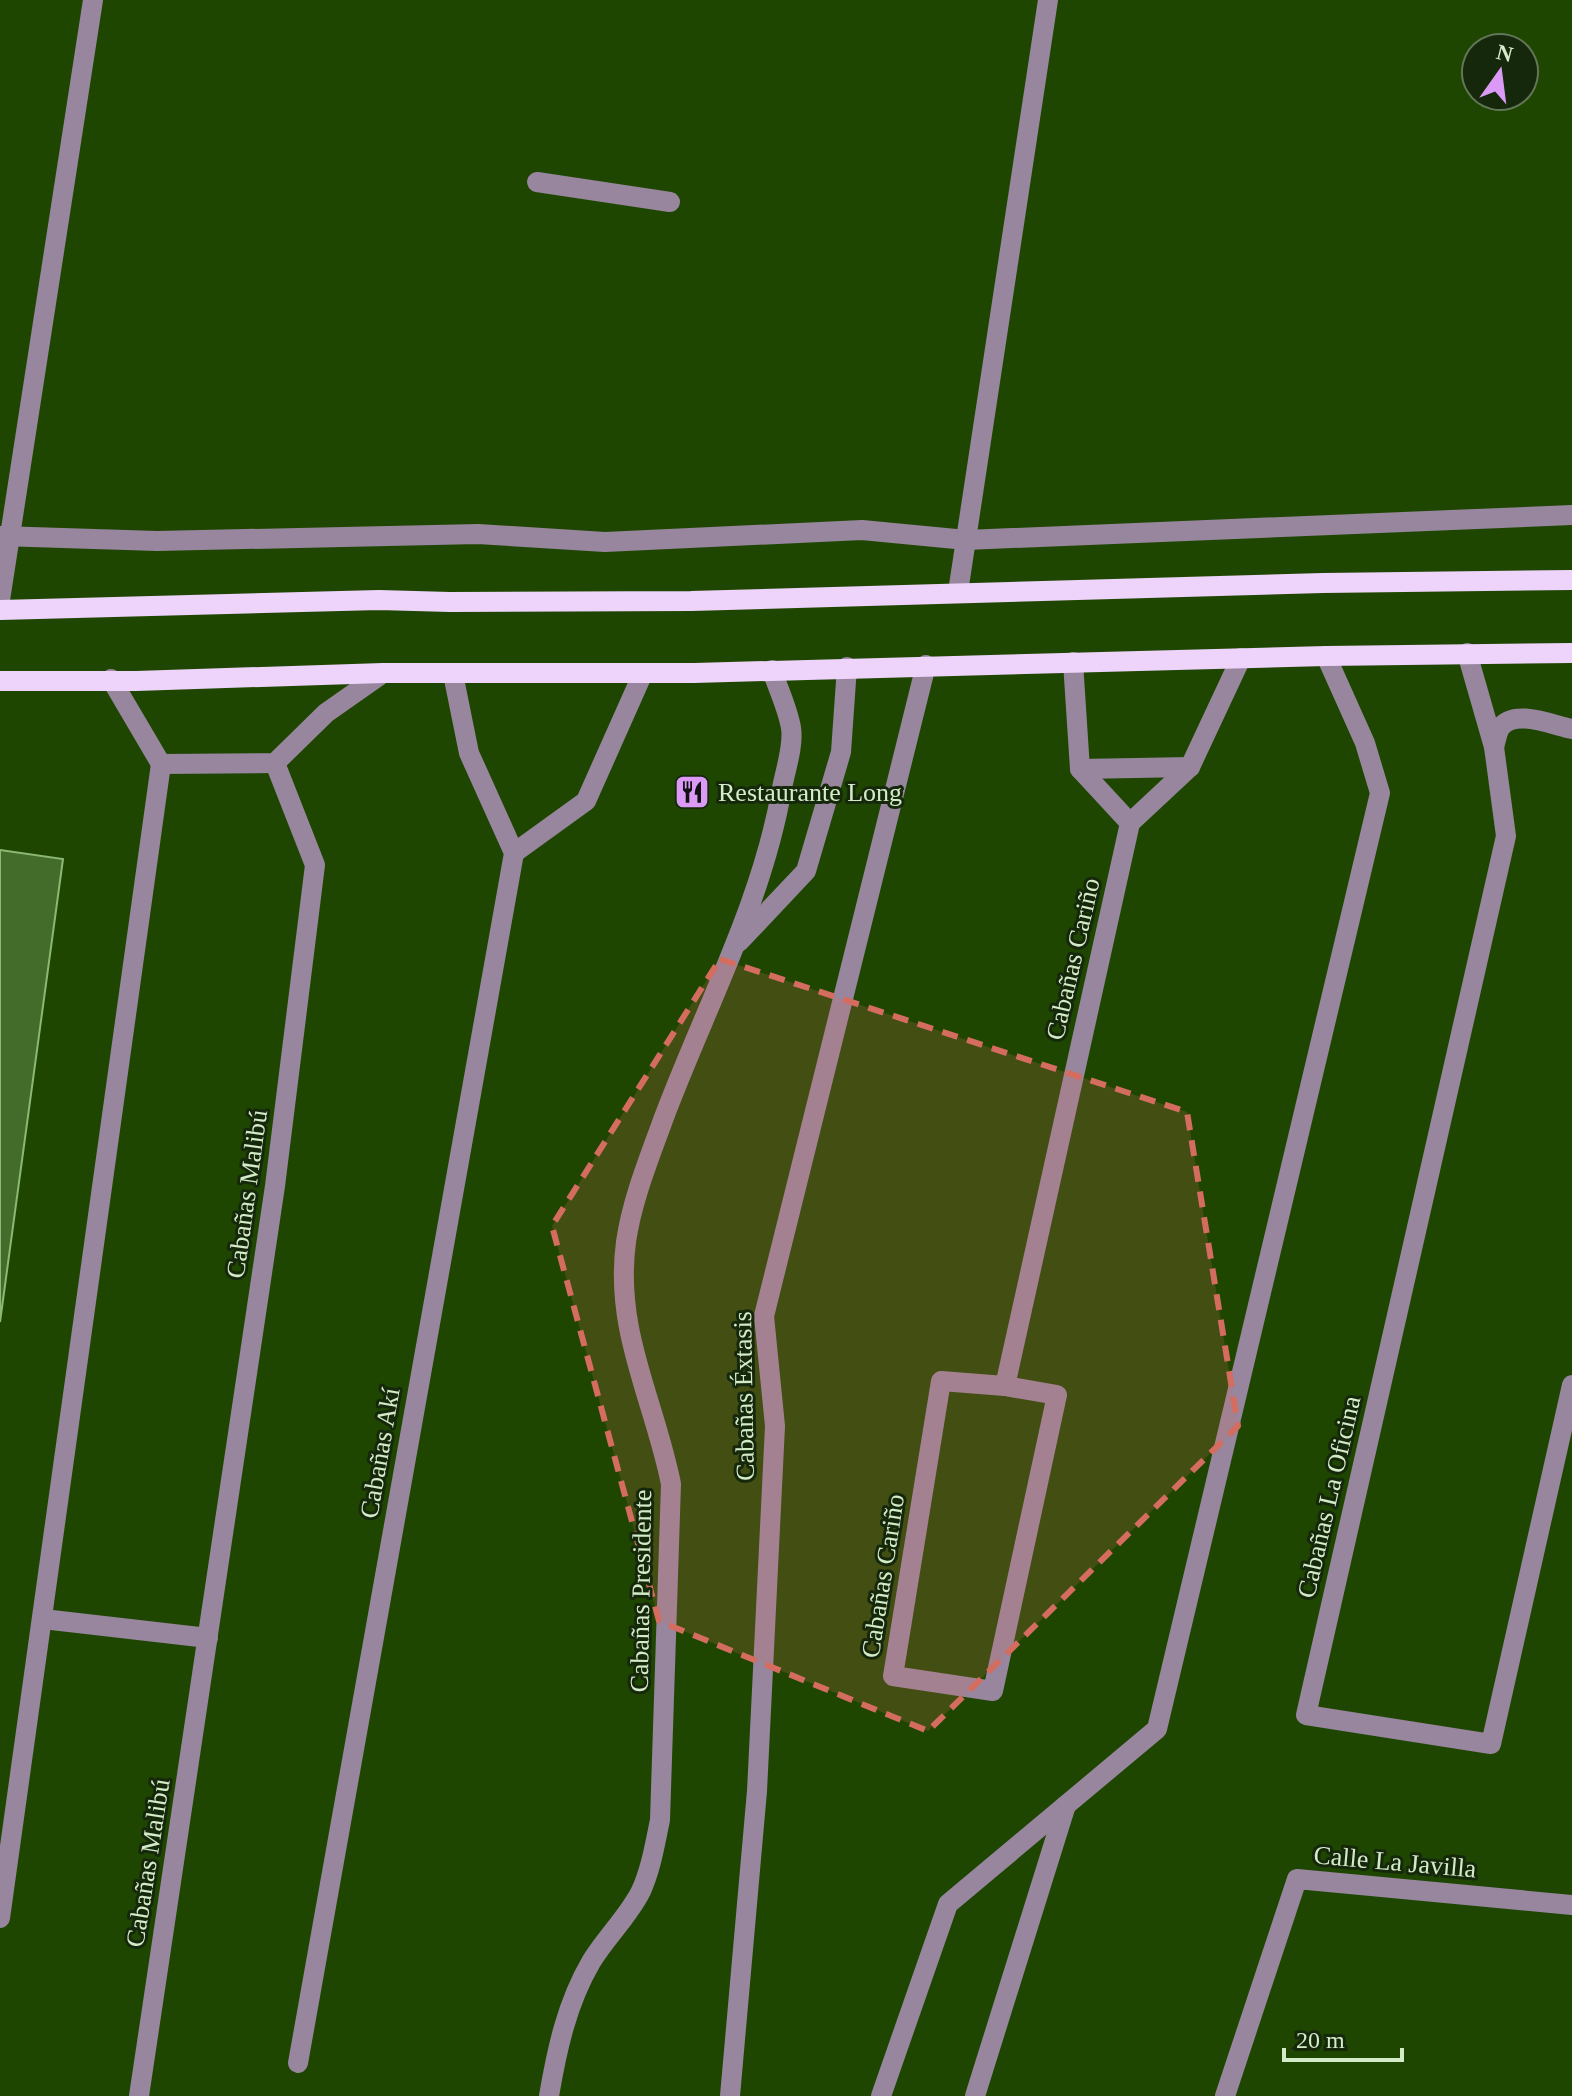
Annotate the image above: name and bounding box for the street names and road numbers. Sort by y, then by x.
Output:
street label: Cabañas Cariño [1040,875,1106,1043]
street label: Cabañas Malibú [221,1108,273,1280]
street label: Cabañas Éxtasis [728,1311,760,1481]
street label: Cabañas Akí [354,1385,406,1521]
street label: Cabañas La Oficina [1292,1393,1366,1601]
street label: Cabañas Presidente [625,1489,657,1693]
street label: Cabañas Cariño [856,1492,910,1660]
street label: Cabañas Malibú [120,1777,176,1949]
street label: Calle La Javilla [1312,1840,1478,1884]

